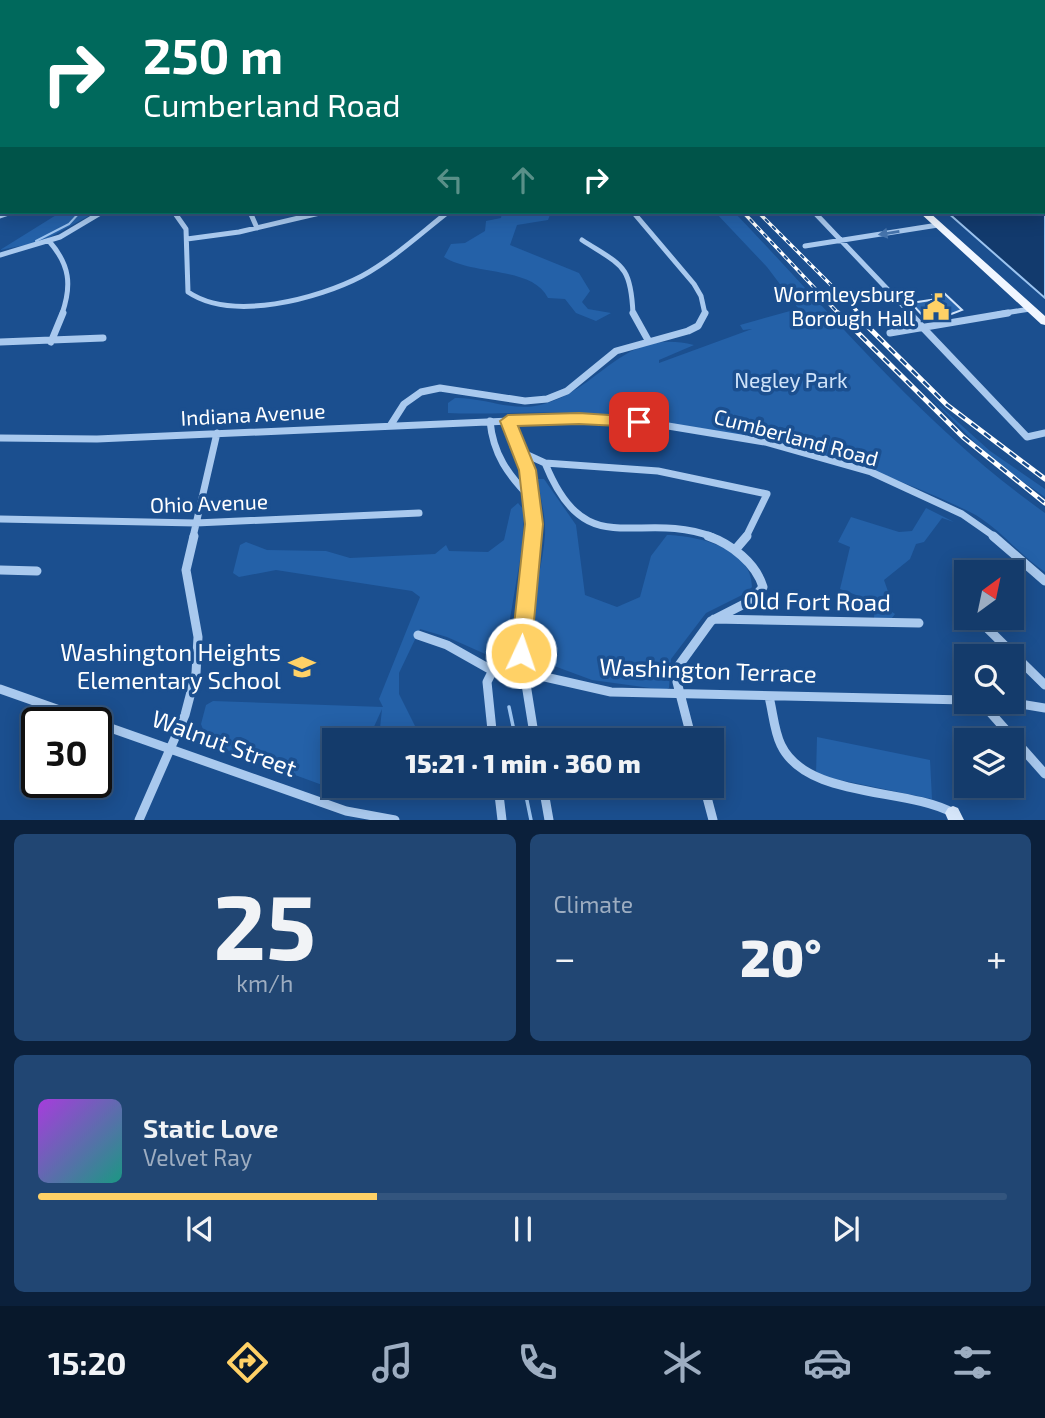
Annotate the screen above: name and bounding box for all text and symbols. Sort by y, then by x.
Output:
text: 250 m [143,25,283,84]
icon: right [28,28,119,119]
text: Cumberland Road [143,85,401,123]
icon: left [431,161,469,199]
icon: ahead [504,161,542,199]
icon: right [577,161,615,199]
one-way arrow [878,227,900,238]
place label: Wormleysburg Borough Hall [774,281,916,330]
public building icon: Wormleysburg Borough Hall [921,292,951,322]
park label: Negley Park [734,367,848,392]
pin [609,392,669,452]
street label: Indiana Avenue [180,397,326,430]
icon: arrive [620,403,658,441]
street label: Cumberland Road [712,403,881,471]
street label: Ohio Avenue [150,488,268,517]
north arrow [954,560,1024,630]
map controls [954,560,1024,798]
street label: Old Fort Road [743,585,891,616]
position arrow [484,616,558,690]
place label: Washington Heights Elementary School [60,637,281,694]
button: search [954,644,1024,714]
street label: Washington Terrace [599,651,817,688]
school or university icon: Washington Heights Elementary School [287,652,317,682]
street label: Walnut Street [148,703,301,782]
speed limit sign: 30 [21,707,112,798]
button: layers [954,728,1024,798]
text: 15:21 · 1 min · 360 m [405,747,641,778]
text: 25 [213,869,316,978]
text: Climate [554,890,633,918]
text: 20° [740,925,822,987]
text: − [554,934,576,980]
text: + [986,934,1007,980]
text: km/h [236,969,293,997]
text: Static Love [143,1112,279,1143]
text: Velvet Ray [143,1143,252,1171]
icon: previous [181,1210,219,1248]
icon: pause [504,1210,542,1248]
icon: next [827,1210,865,1248]
icon: directions [223,1338,272,1387]
icon: music [368,1338,417,1387]
icon: phone [513,1338,562,1387]
icon: climate [658,1338,707,1387]
icon: car [803,1338,852,1387]
icon: filters [948,1338,997,1387]
text: 15:20 [48,1343,127,1381]

